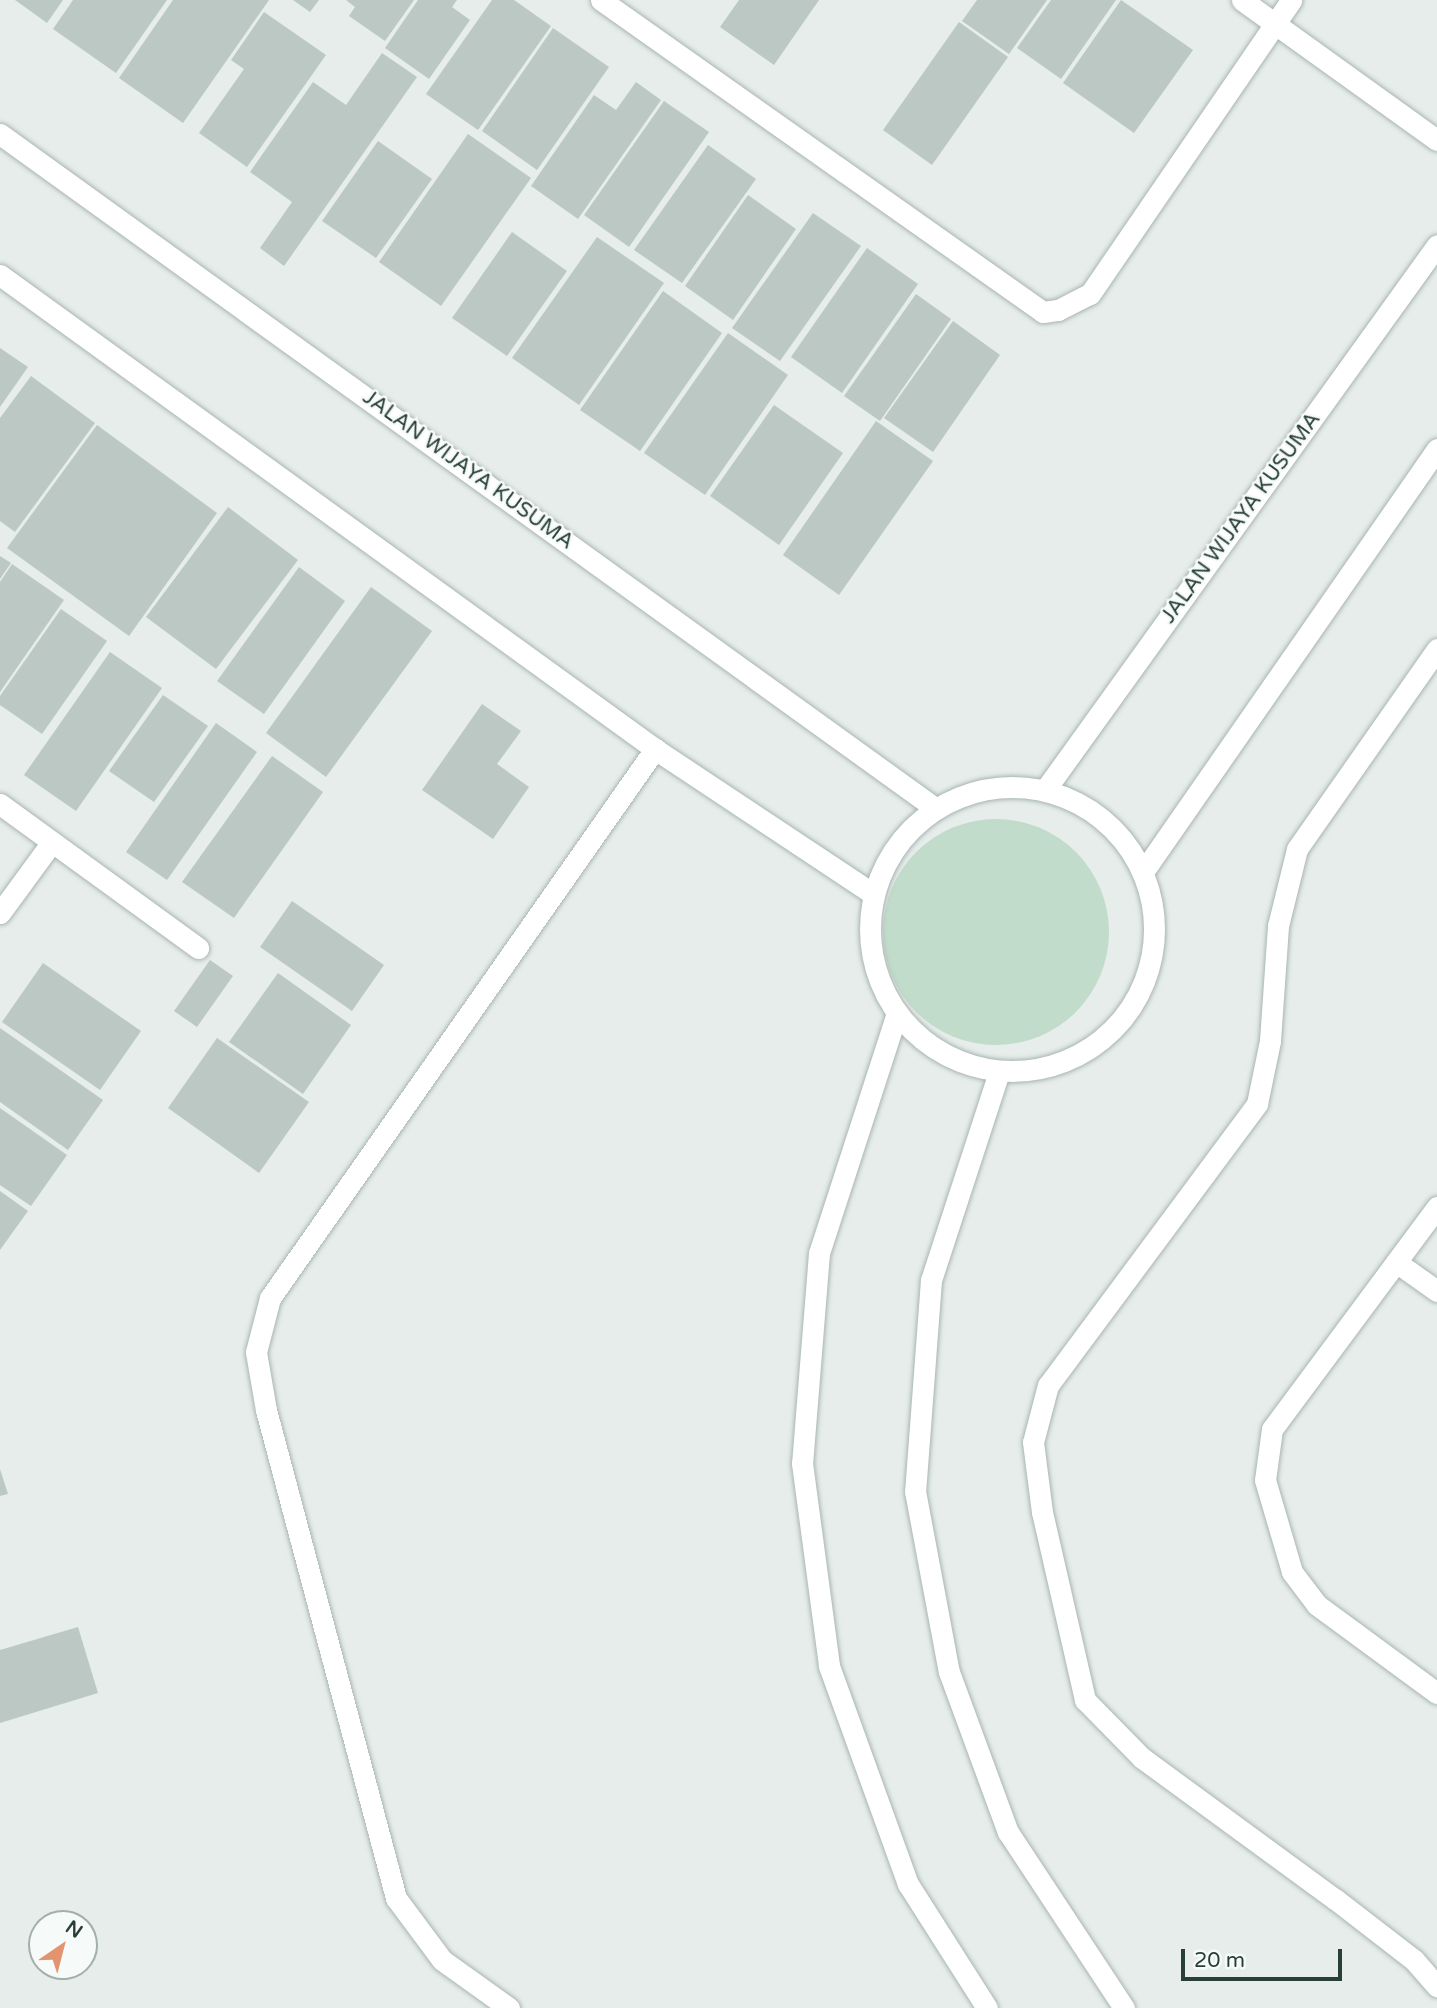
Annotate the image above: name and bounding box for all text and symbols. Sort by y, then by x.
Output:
street label: JALAN WIJAYA KUSUMA [358,385,578,555]
street label: JALAN WIJAYA KUSUMA [1156,408,1326,628]
north arrow [28,1910,98,1980]
text: N [61,1916,86,1943]
scale bar [1185,1934,1346,1978]
text: 20 m [1194,1948,1245,1973]

